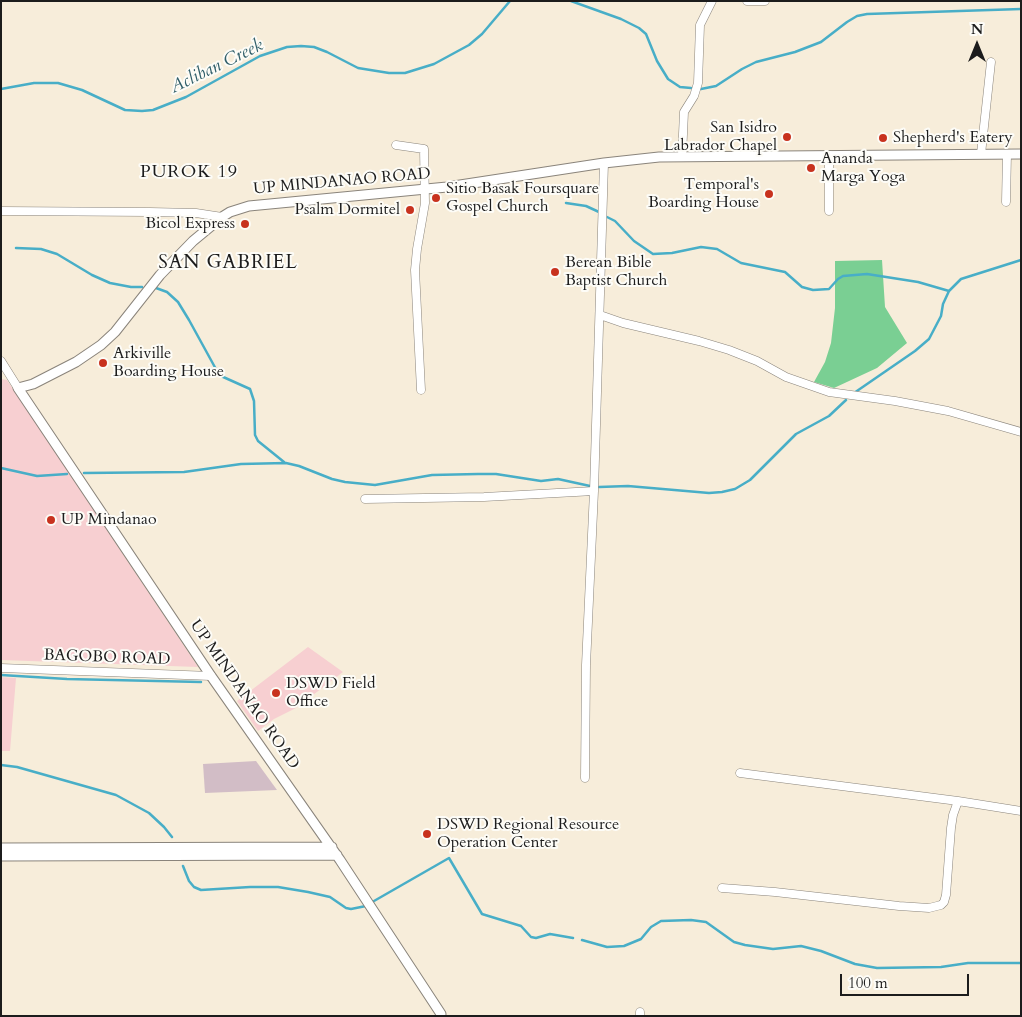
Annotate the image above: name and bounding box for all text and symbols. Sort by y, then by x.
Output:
north arrow [952,20,1002,70]
text: N [971,20,983,39]
water label: Acliban Creek [167,35,267,99]
place label: San Isidro Labrador Chapel [664,118,777,156]
place label: Shepherd's Eatery [893,128,1013,148]
marker: San Isidro Labrador Chapel [781,131,793,143]
marker: Shepherd's Eatery [877,132,889,144]
place label: Ananda Marga Yoga [821,149,905,187]
district label: PUROK 19 [139,162,239,184]
marker: Ananda Marga Yoga [805,162,817,174]
street label: UP MINDANAO ROAD [253,165,431,199]
place label: Temporal's Boarding House [648,175,759,213]
place label: Sitio Basak Foursquare Gospel Church [446,179,599,217]
marker: Temporal's Boarding House [763,188,775,200]
marker: Sitio Basak Foursquare Gospel Church [430,192,442,204]
place label: Psalm Dormitel [294,200,400,220]
marker: Psalm Dormitel [404,204,416,216]
place label: Bicol Express [145,214,235,234]
marker: Bicol Express [239,218,251,230]
district label: SAN GABRIEL [157,253,299,275]
place label: Berean Bible Baptist Church [565,253,667,291]
marker: Berean Bible Baptist Church [549,266,561,278]
place label: Arkiville Boarding House [113,344,224,382]
marker: Arkiville Boarding House [97,357,109,369]
place label: UP Mindanao [61,510,157,530]
marker: UP Mindanao [45,514,57,526]
street label: UP MINDANAO ROAD [185,617,303,773]
street label: BAGOBO ROAD [43,646,171,670]
place label: DSWD Field Office [286,674,375,712]
marker: DSWD Field Office [270,687,282,699]
place label: DSWD Regional Resource Operation Center [437,815,619,853]
marker: DSWD Regional Resource Operation Center [421,828,433,840]
scale bar [842,964,971,996]
text: 100 m [848,973,888,993]

